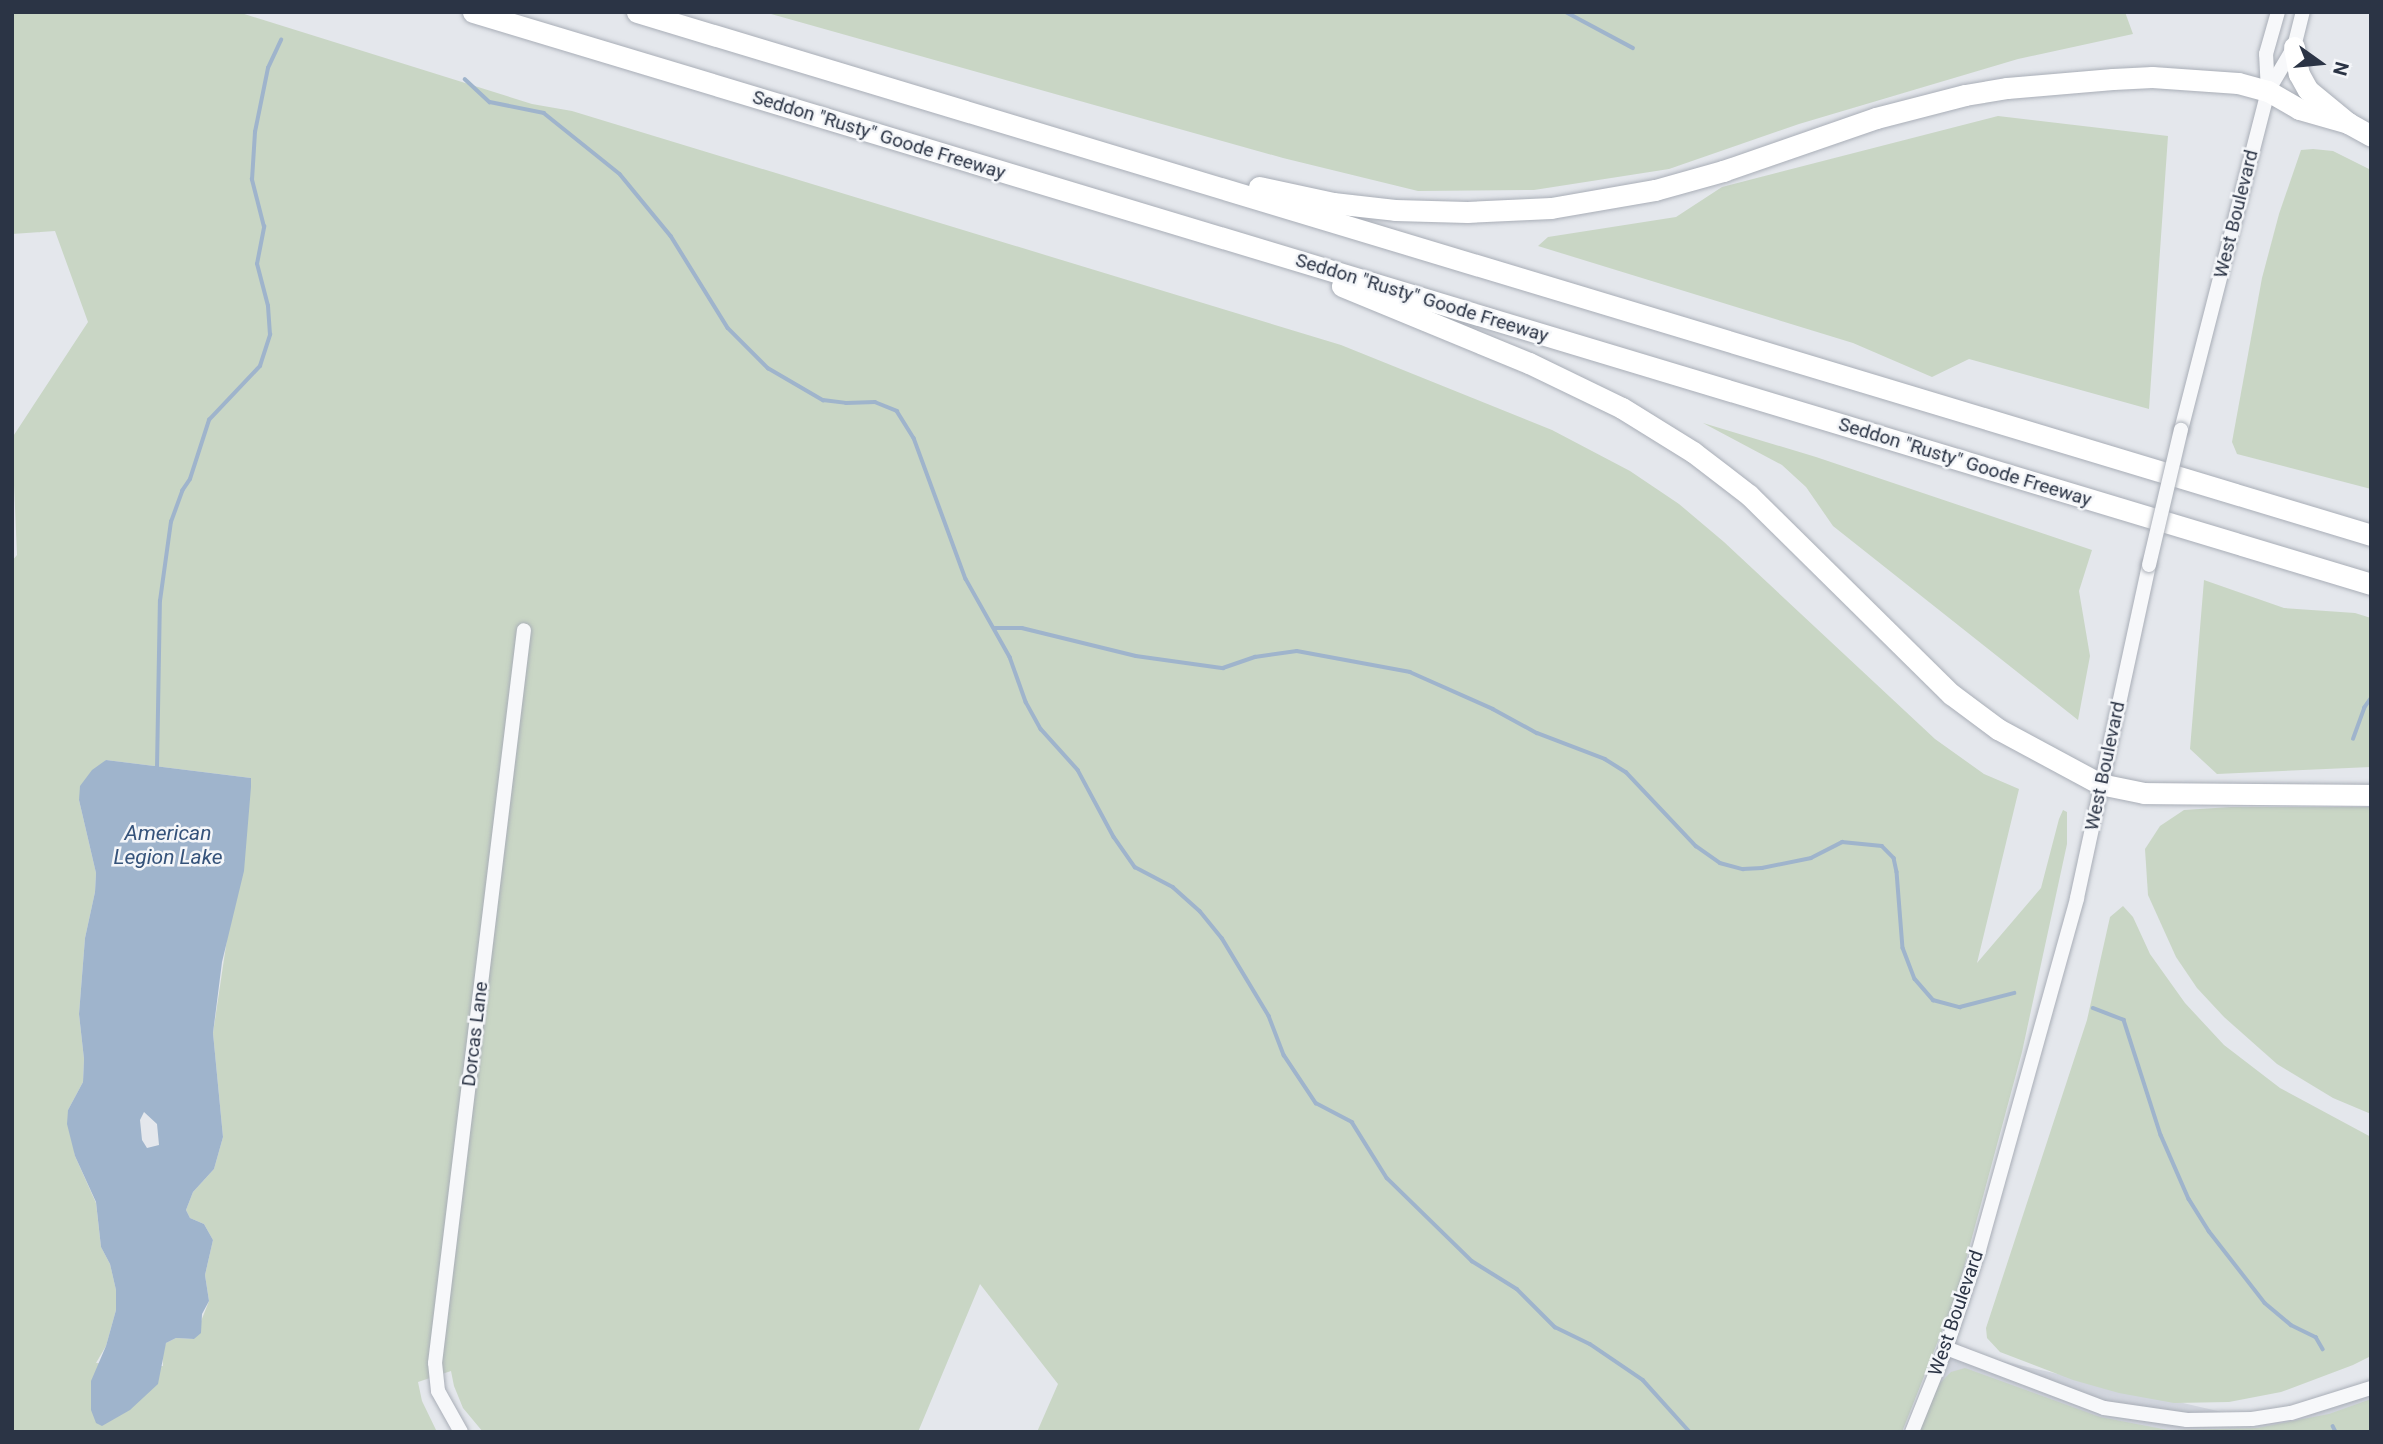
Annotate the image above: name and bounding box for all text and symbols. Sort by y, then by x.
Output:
north arrow [2285,28,2355,98]
text: N [2328,59,2354,78]
street label: Seddon "Rusty" Goode Freeway [750,86,1008,184]
street label: West Boulevard [2209,147,2263,281]
street label: Seddon "Rusty" Goode Freeway [1293,249,1551,347]
street label: Seddon "Rusty" Goode Freeway [1836,413,2094,511]
street label: West Boulevard [2080,699,2130,833]
water label: American Legion Lake [113,820,223,870]
street label: Dorcas Lane [457,980,493,1088]
street label: West Boulevard [1924,1247,1988,1379]

